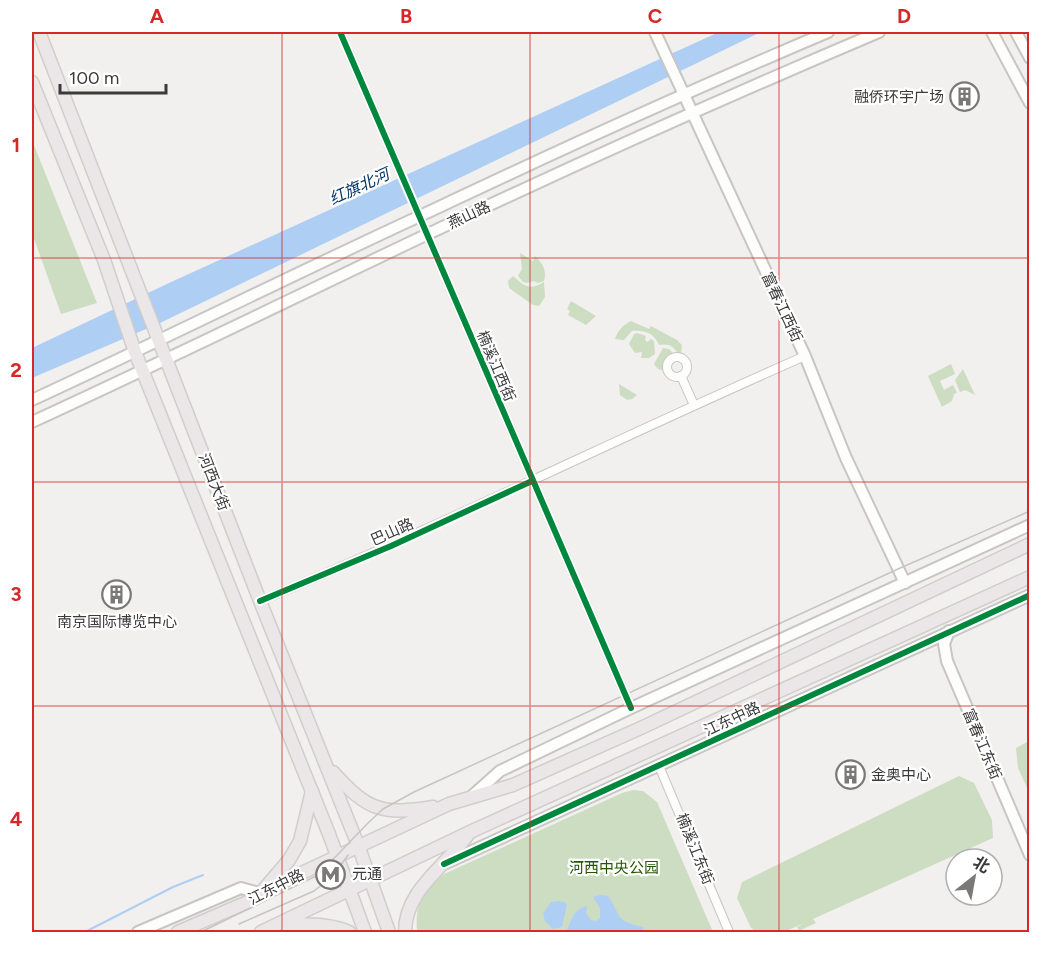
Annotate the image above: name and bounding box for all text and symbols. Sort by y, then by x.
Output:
text: A [150,4,165,28]
text: B [400,4,412,28]
text: C [648,4,662,28]
text: D [897,4,911,28]
scale bar [60,57,166,95]
text: 100 m [69,67,119,89]
building icon: 融侨环宇广场 [949,81,981,113]
place label: 融侨环宇广场 [854,88,944,106]
text: 1 [12,133,20,157]
water label: 红旗北河 [326,163,395,209]
street label: 燕山路 [445,197,493,233]
street label: 富春江西街 [758,269,806,345]
street label: 楠溪江西街 [473,328,519,404]
text: 2 [10,358,22,382]
street label: 河西大街 [195,451,233,513]
street label: 巴山路 [368,515,416,549]
building icon: 南京国际博览中心 [101,579,133,611]
text: 3 [10,582,22,606]
place label: 南京国际博览中心 [57,613,177,631]
street label: 江东中路 [701,698,763,740]
street label: 富春江东街 [959,706,1005,782]
building icon: 金奥中心 [834,759,866,791]
place label: 金奥中心 [871,766,931,784]
text: 4 [10,807,23,831]
street label: 楠溪江东街 [673,811,717,887]
north arrow [944,847,1004,907]
text: 北 [970,852,993,877]
metro station icon: 元通 [315,858,347,890]
park label: 河西中央公园 [569,859,659,877]
street label: 江东中路 [245,865,307,909]
place label: 元通 [352,865,382,883]

